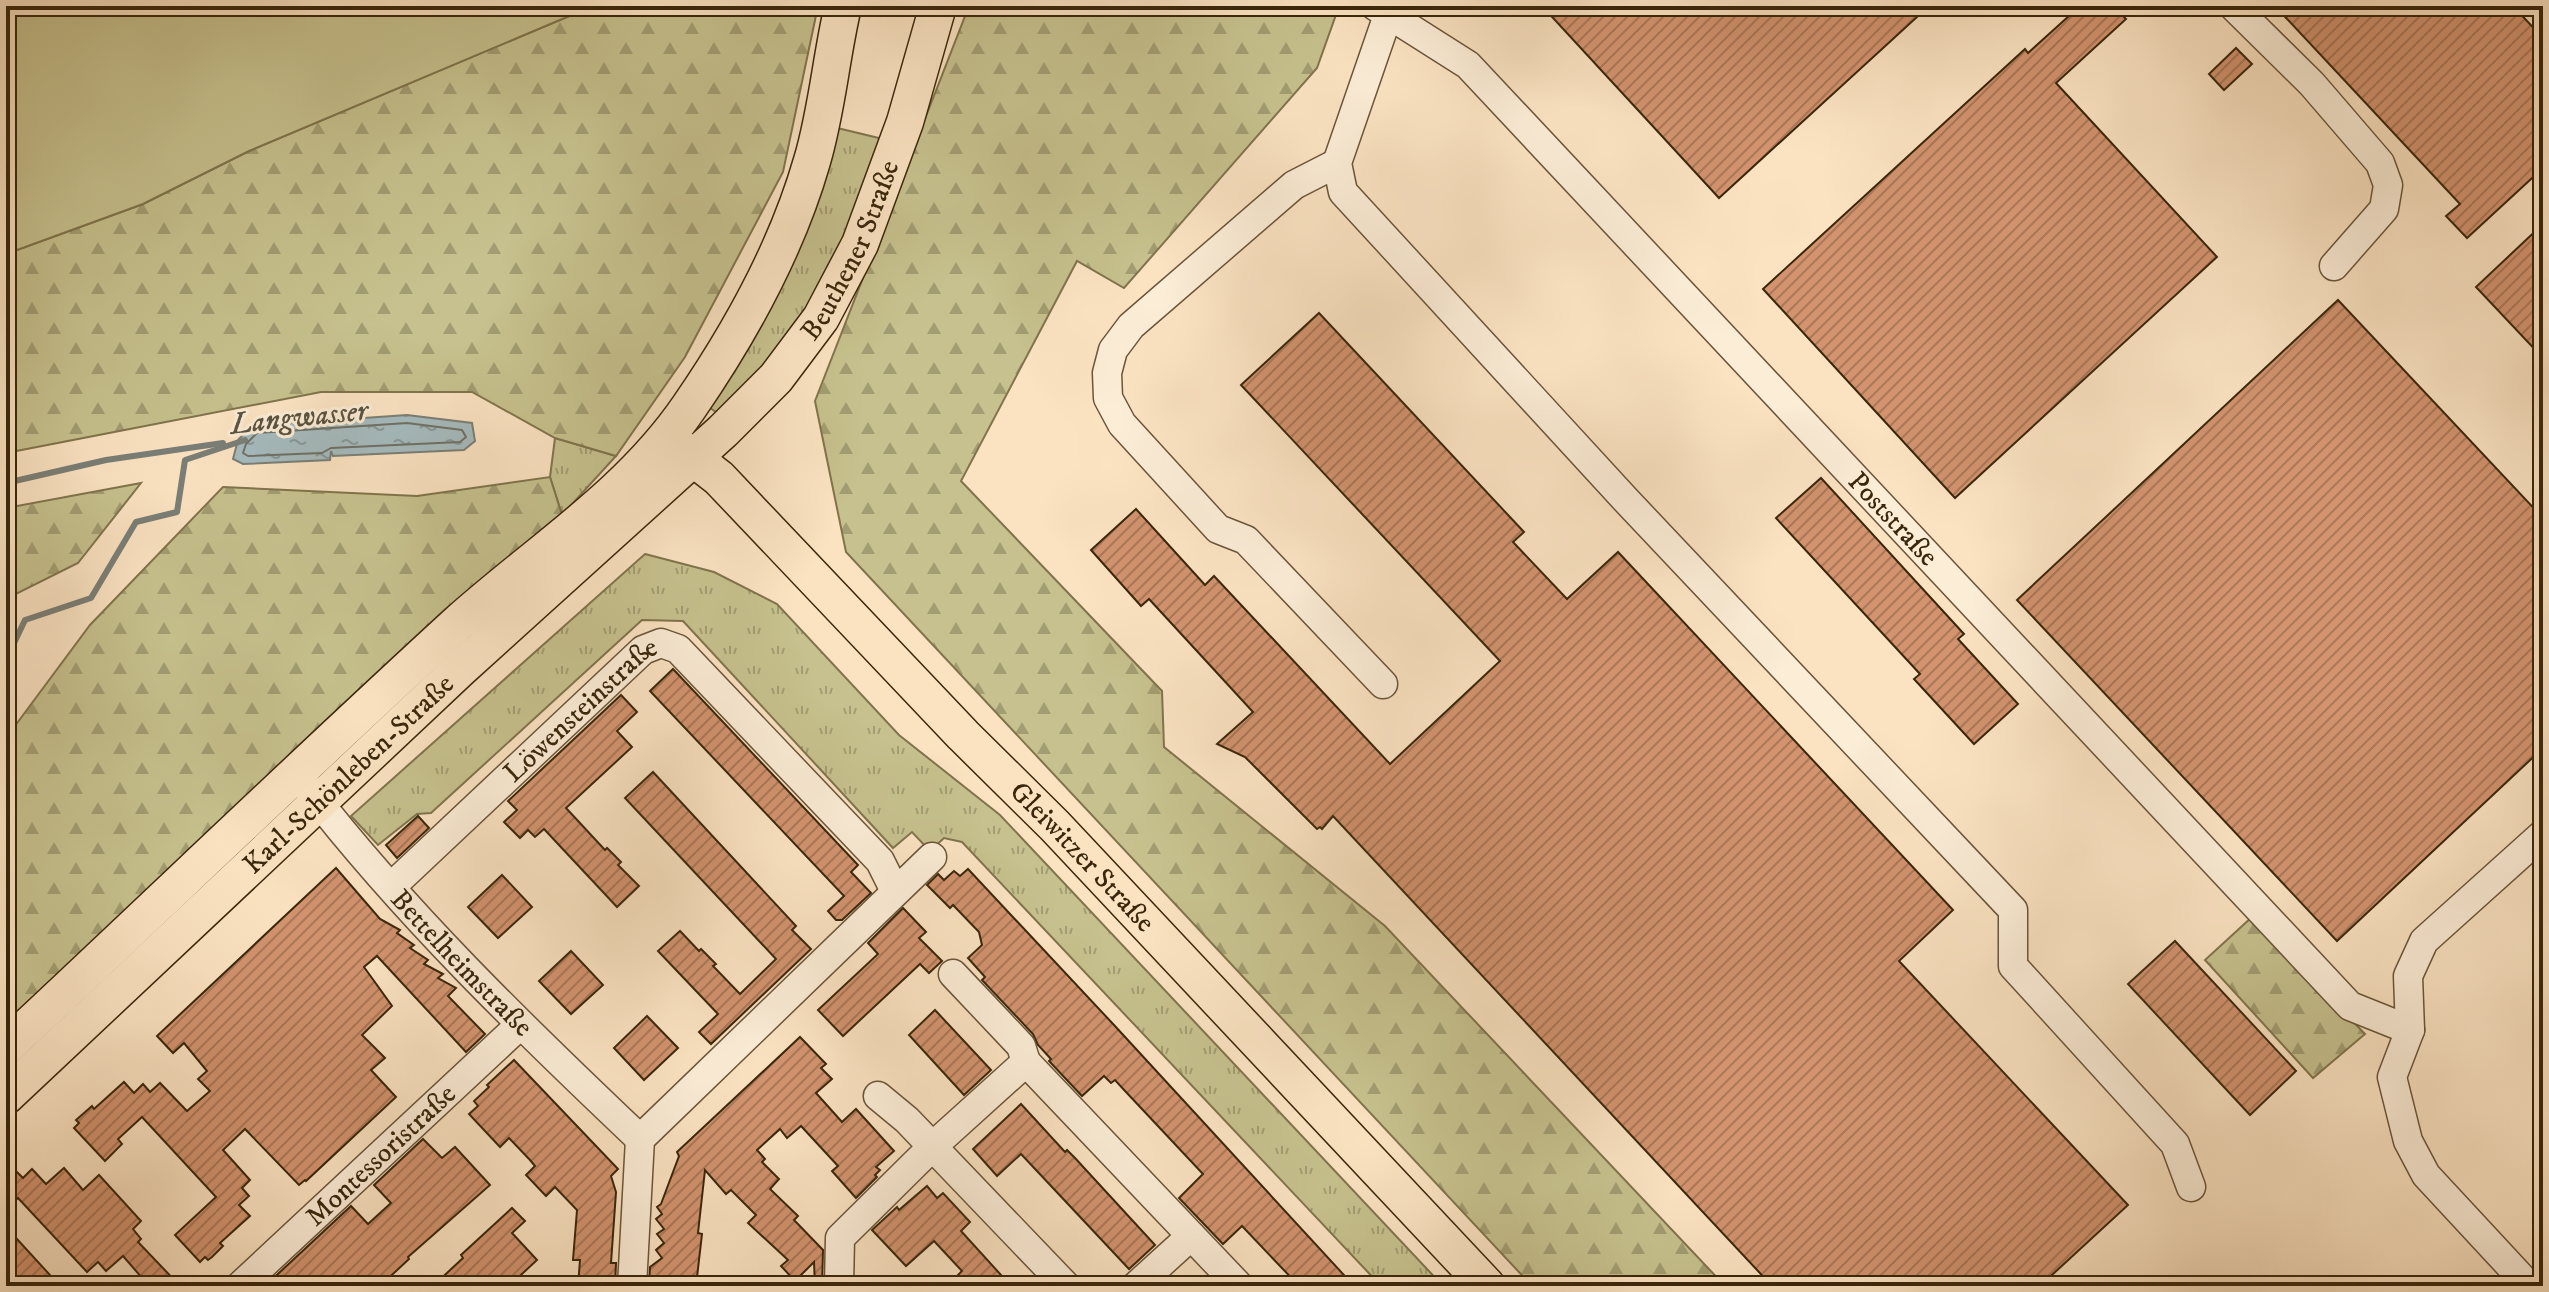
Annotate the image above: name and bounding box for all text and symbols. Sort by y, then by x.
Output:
street label: Beuthener Straße [793,155,907,347]
water label: Langwasser [227,392,372,444]
street label: Poststraße [1841,464,1946,573]
street label: Löwensteinstraße [496,629,662,790]
street label: Karl-Schönleben-Straße [236,667,461,881]
street label: Gleiwitzer Straße [1003,774,1163,939]
street label: Bettelheimstraße [383,882,541,1044]
street label: Montessoristraße [298,1077,463,1234]

